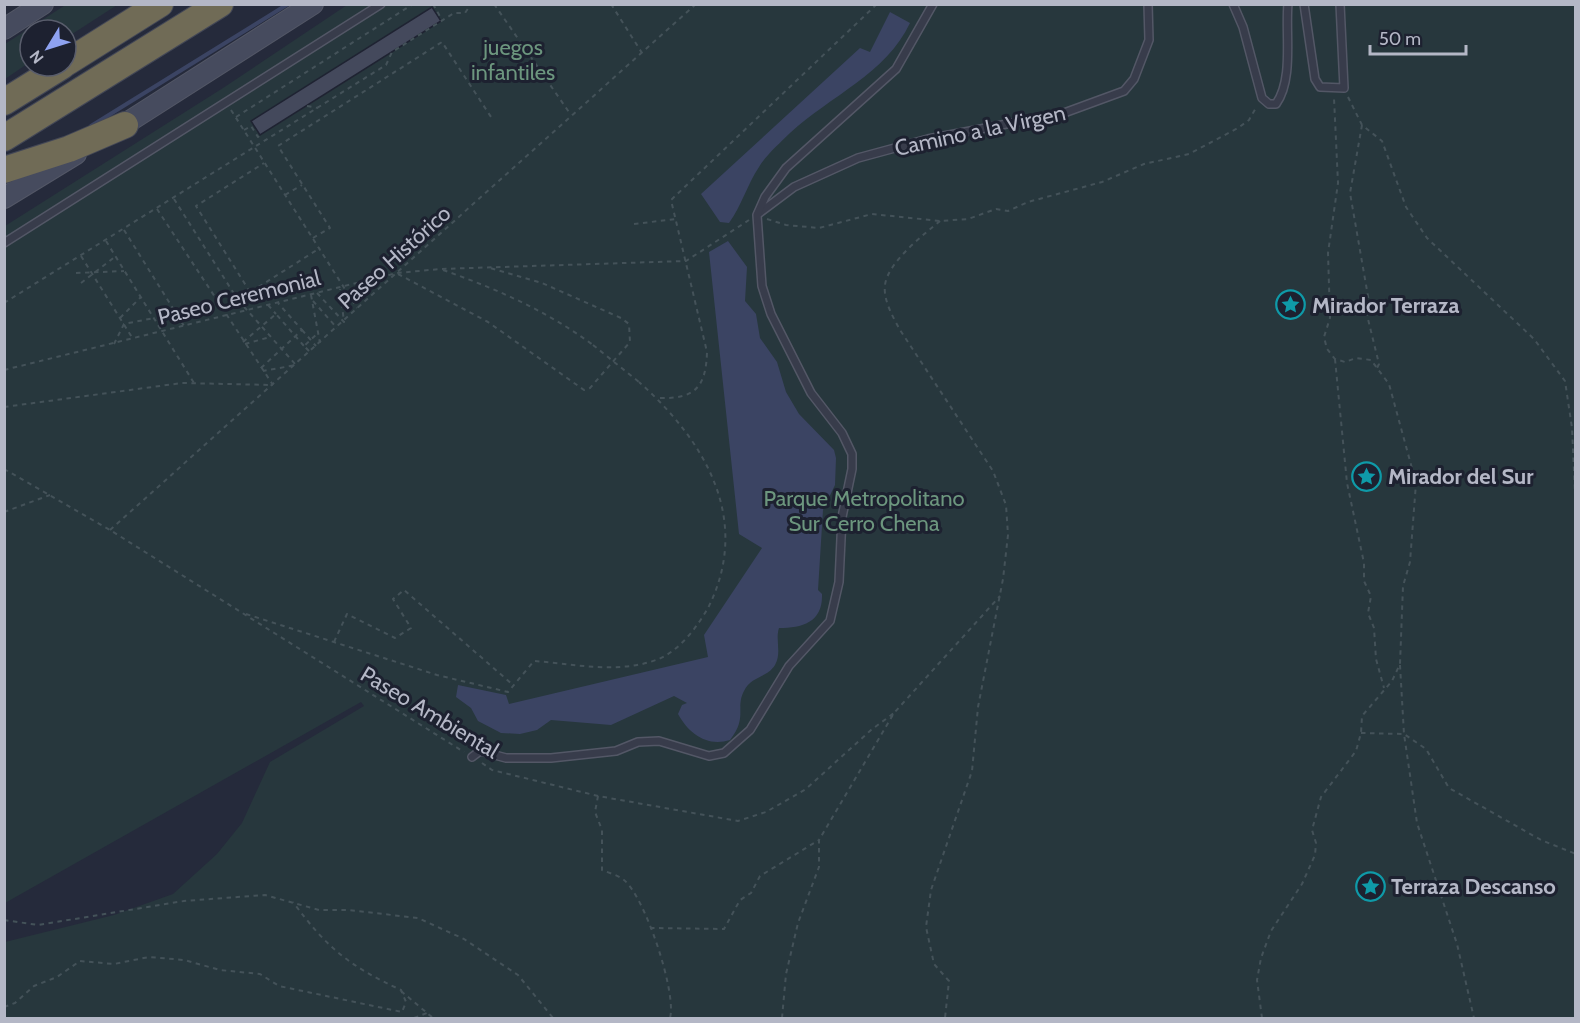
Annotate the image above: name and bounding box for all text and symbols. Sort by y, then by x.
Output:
north arrow [18,18,78,78]
scale bar [1370,18,1466,56]
text: 50 m [1379,28,1421,50]
park label: juegos infantiles [471,34,555,86]
text: N [26,47,48,67]
street label: Camino a la Virgen [892,99,1068,162]
street label: Paseo Histórico [332,200,456,315]
street label: Paseo Ceremonial [155,264,324,331]
place icon: Mirador Terraza [1275,289,1307,321]
place label: Mirador Terraza [1312,292,1459,319]
place icon: Mirador del Sur [1351,460,1383,492]
place label: Mirador del Sur [1388,463,1534,490]
park label: Parque Metropolitano Sur Cerro Chena [763,485,965,537]
street label: Paseo Ambiental [356,661,504,765]
place icon: Terraza Descanso [1354,870,1386,902]
place label: Terraza Descanso [1391,873,1556,900]

